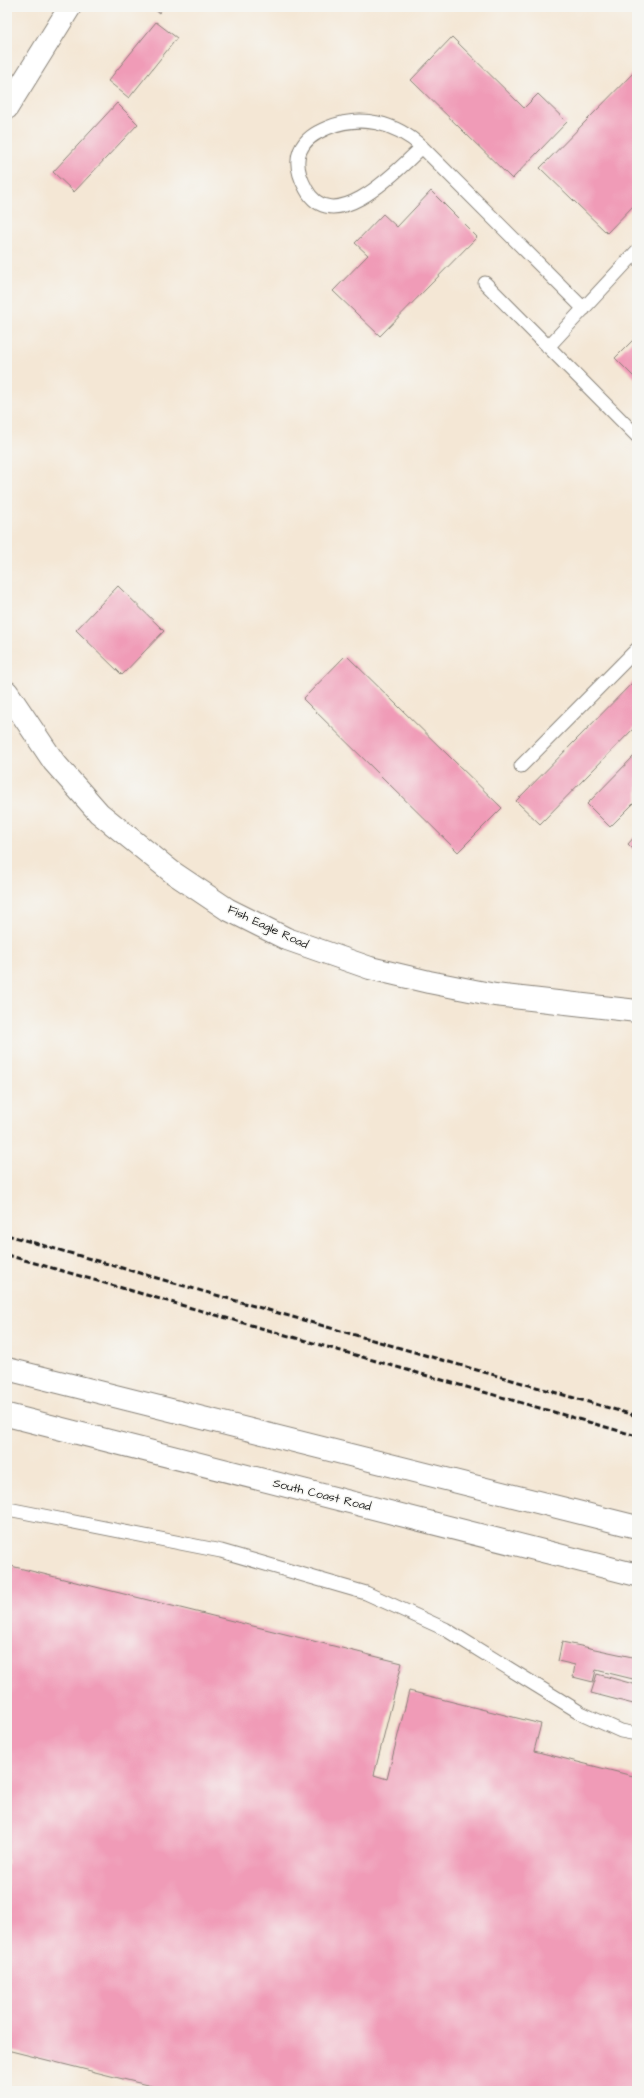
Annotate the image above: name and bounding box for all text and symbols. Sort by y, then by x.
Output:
street label: Fish Eagle Road [225,901,311,954]
street label: South Coast Road [271,1475,373,1515]

